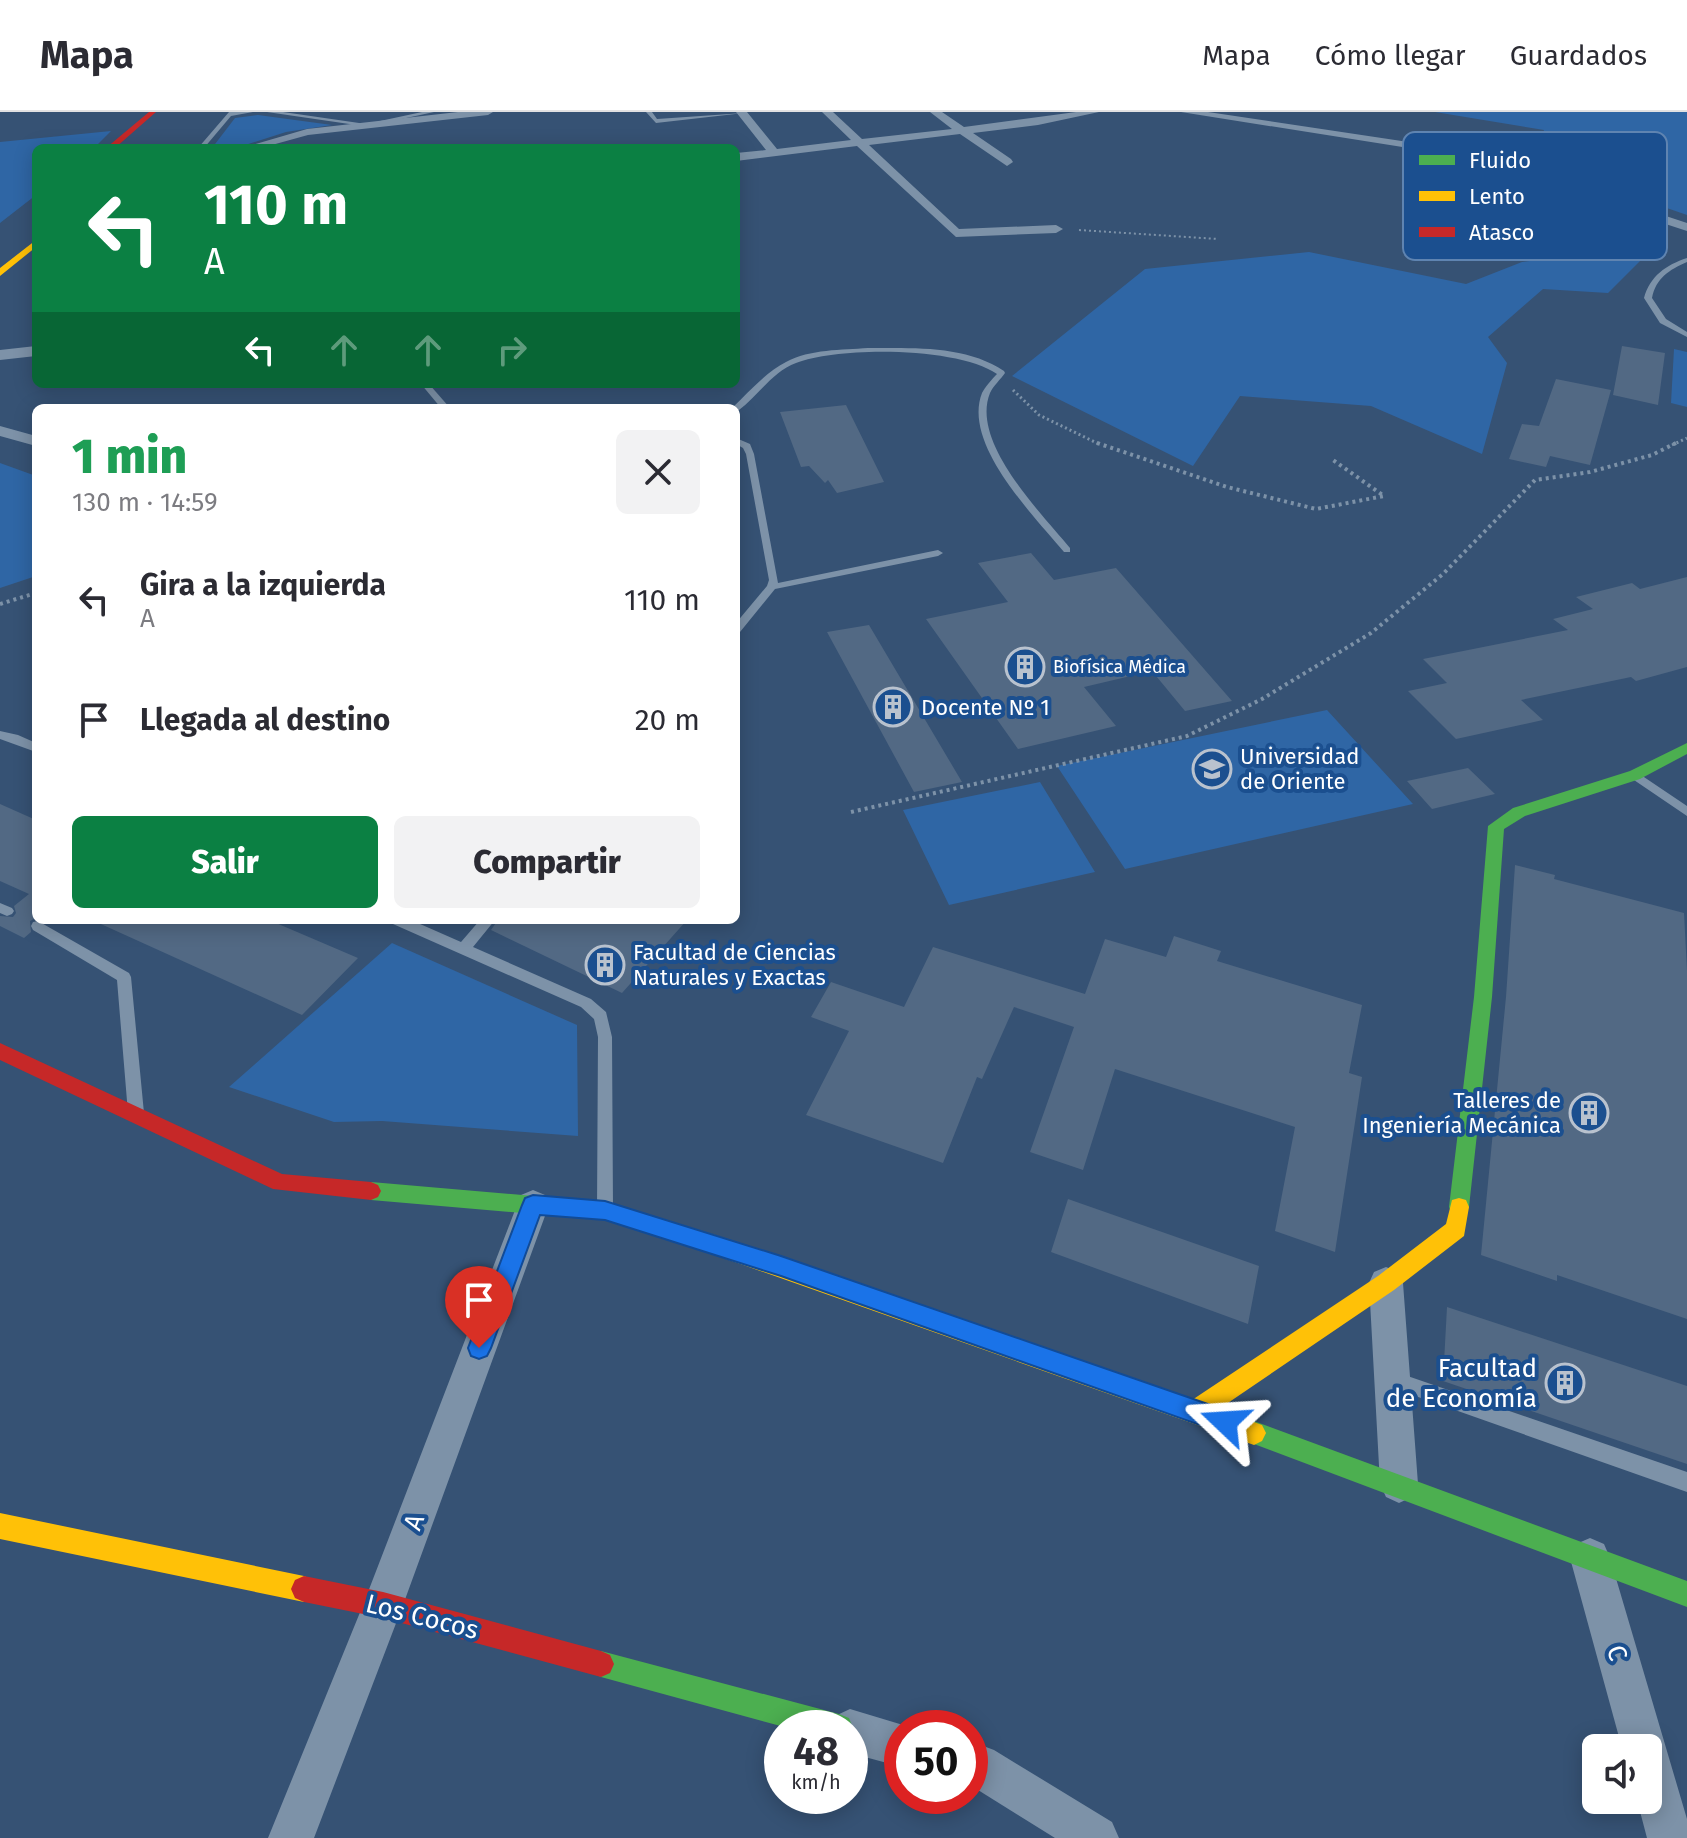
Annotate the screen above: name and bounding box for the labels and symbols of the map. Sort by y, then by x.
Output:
legend [1403,132,1667,260]
text: Fluido [1469,147,1531,174]
text: Lento [1469,183,1525,210]
text: Atasco [1469,219,1534,246]
building icon: Biofísica Médica [1004,646,1046,688]
place label: Biofísica Médica [1053,656,1186,678]
building icon: Docente Nº 1 [872,686,914,728]
place label: Docente Nº 1 [921,694,1050,721]
place label: Universidad de Oriente [1240,743,1359,795]
school or university icon: Universidad de Oriente [1191,748,1233,790]
place label: Facultad de Ciencias Naturales y Exactas [633,939,836,991]
building icon: Facultad de Ciencias Naturales y Exactas [584,944,626,986]
place label: Talleres de Ingeniería Mecánica [1362,1087,1561,1139]
building icon: Talleres de Ingeniería Mecánica [1568,1092,1610,1134]
pin [445,1266,513,1348]
place label: Facultad de Economía [1386,1353,1537,1414]
building icon: Facultad de Economía [1544,1362,1586,1404]
position arrow [1183,1380,1267,1464]
street label: A [397,1510,431,1534]
street label: Los Cocos [362,1588,482,1646]
street label: C [1600,1642,1634,1665]
speed limit sign: 50 [884,1710,988,1814]

